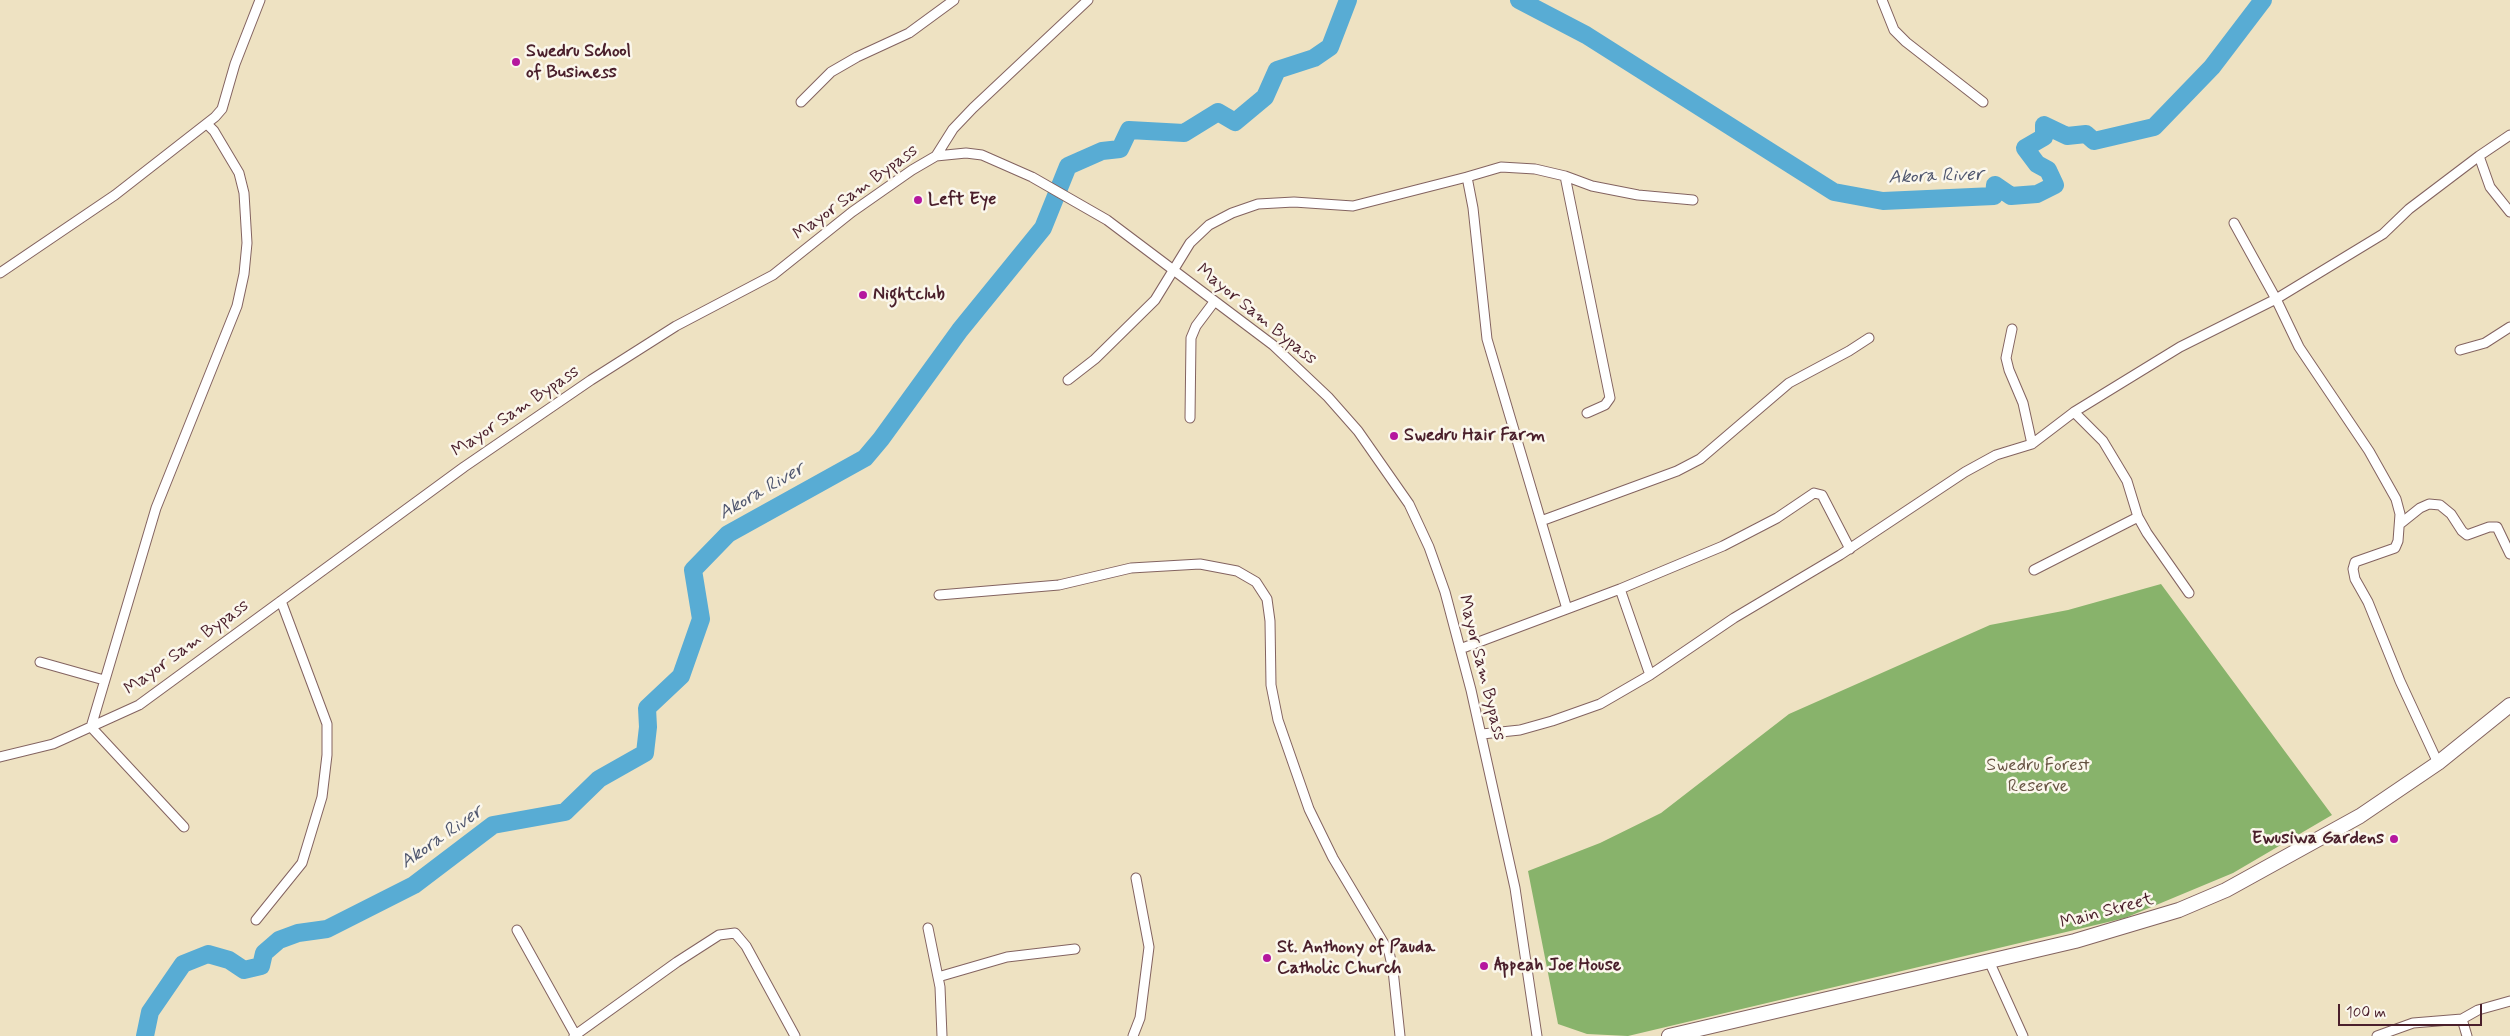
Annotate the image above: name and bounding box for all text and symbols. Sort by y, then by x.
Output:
place label: Swedru School of Business [526,41,631,84]
marker: Swedru School of Business [510,56,522,68]
street label: Mayor Sam Bypass [789,140,923,246]
water label: Akora River [1888,164,1984,190]
place label: Left Eye [928,189,996,211]
marker: Left Eye [912,194,924,206]
street label: Mayor Sam Bypass [1191,260,1321,370]
place label: Nightclub [873,284,945,306]
marker: Nightclub [857,289,869,301]
street label: Mayor Sam Bypass [448,361,584,463]
place label: Swedru Hair Farm [1404,425,1545,447]
marker: Swedru Hair Farm [1388,430,1400,442]
water label: Akora River [715,458,809,526]
street label: Mayor Sam Bypass [1452,593,1510,743]
street label: Mayor Sam Bypass [120,595,254,701]
park label: Swedru Forest Reserve [1986,755,2090,798]
water label: Akora River [396,801,488,875]
place label: Ewusiwa Gardens [2252,828,2384,850]
marker: Ewusiwa Gardens [2388,833,2400,845]
street label: Main Street [2058,889,2156,935]
place label: St. Anthony of Pauda Catholic Church [1277,937,1435,980]
marker: St. Anthony of Pauda Catholic Church [1261,952,1273,964]
place label: Appeah Joe House [1494,955,1621,977]
marker: Appeah Joe House [1478,960,1490,972]
scale bar [2340,994,2484,1026]
text: 100 m [2346,1003,2386,1023]

